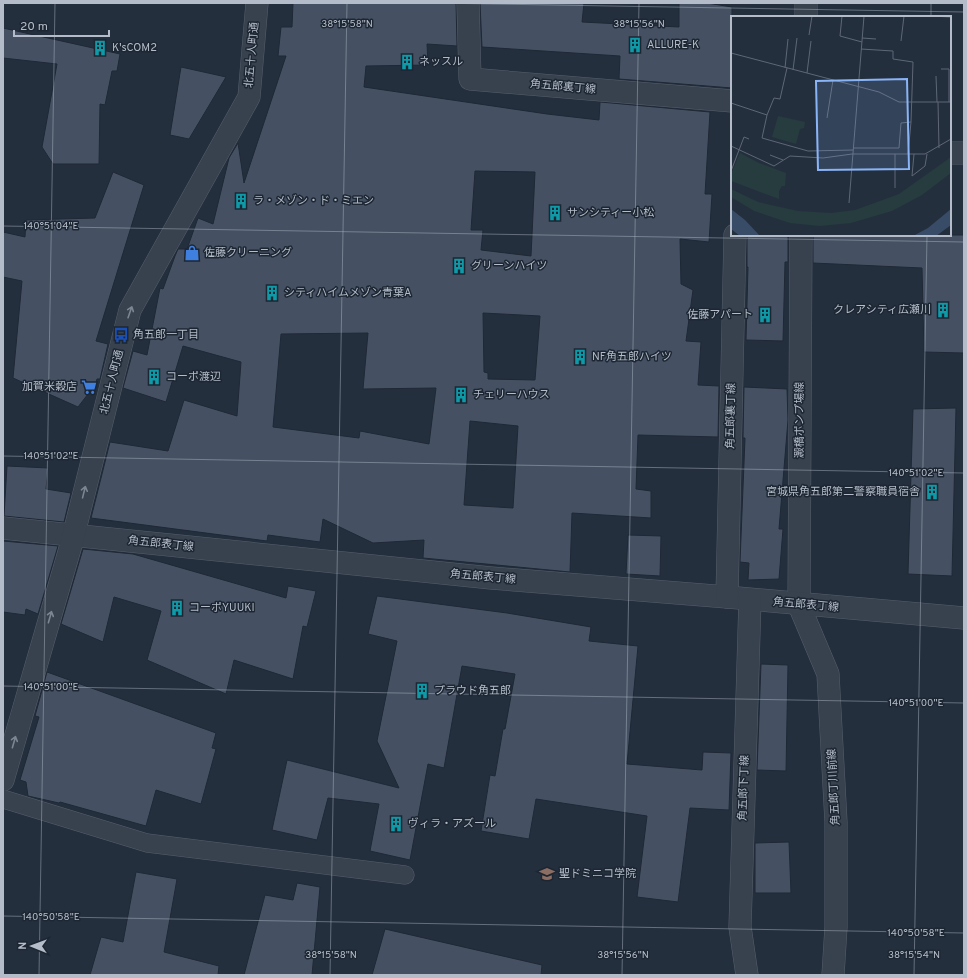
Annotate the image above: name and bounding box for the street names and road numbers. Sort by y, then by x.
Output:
street label: 北五十人町通 [242,22,262,88]
street label: 角五郎裏丁線 [530,77,596,97]
street label: 北五十人町通 [97,348,127,416]
street label: 澱橋ポンプ場線 [793,382,807,458]
street label: 角五郎裏丁線 [723,383,739,449]
street label: 角五郎表丁線 [127,534,195,554]
street label: 角五郎表丁線 [450,567,516,587]
street label: 角五郎表丁線 [773,595,839,615]
street label: 角五郎丁川前線 [825,748,843,826]
street label: 角五郎下丁線 [736,755,752,821]

